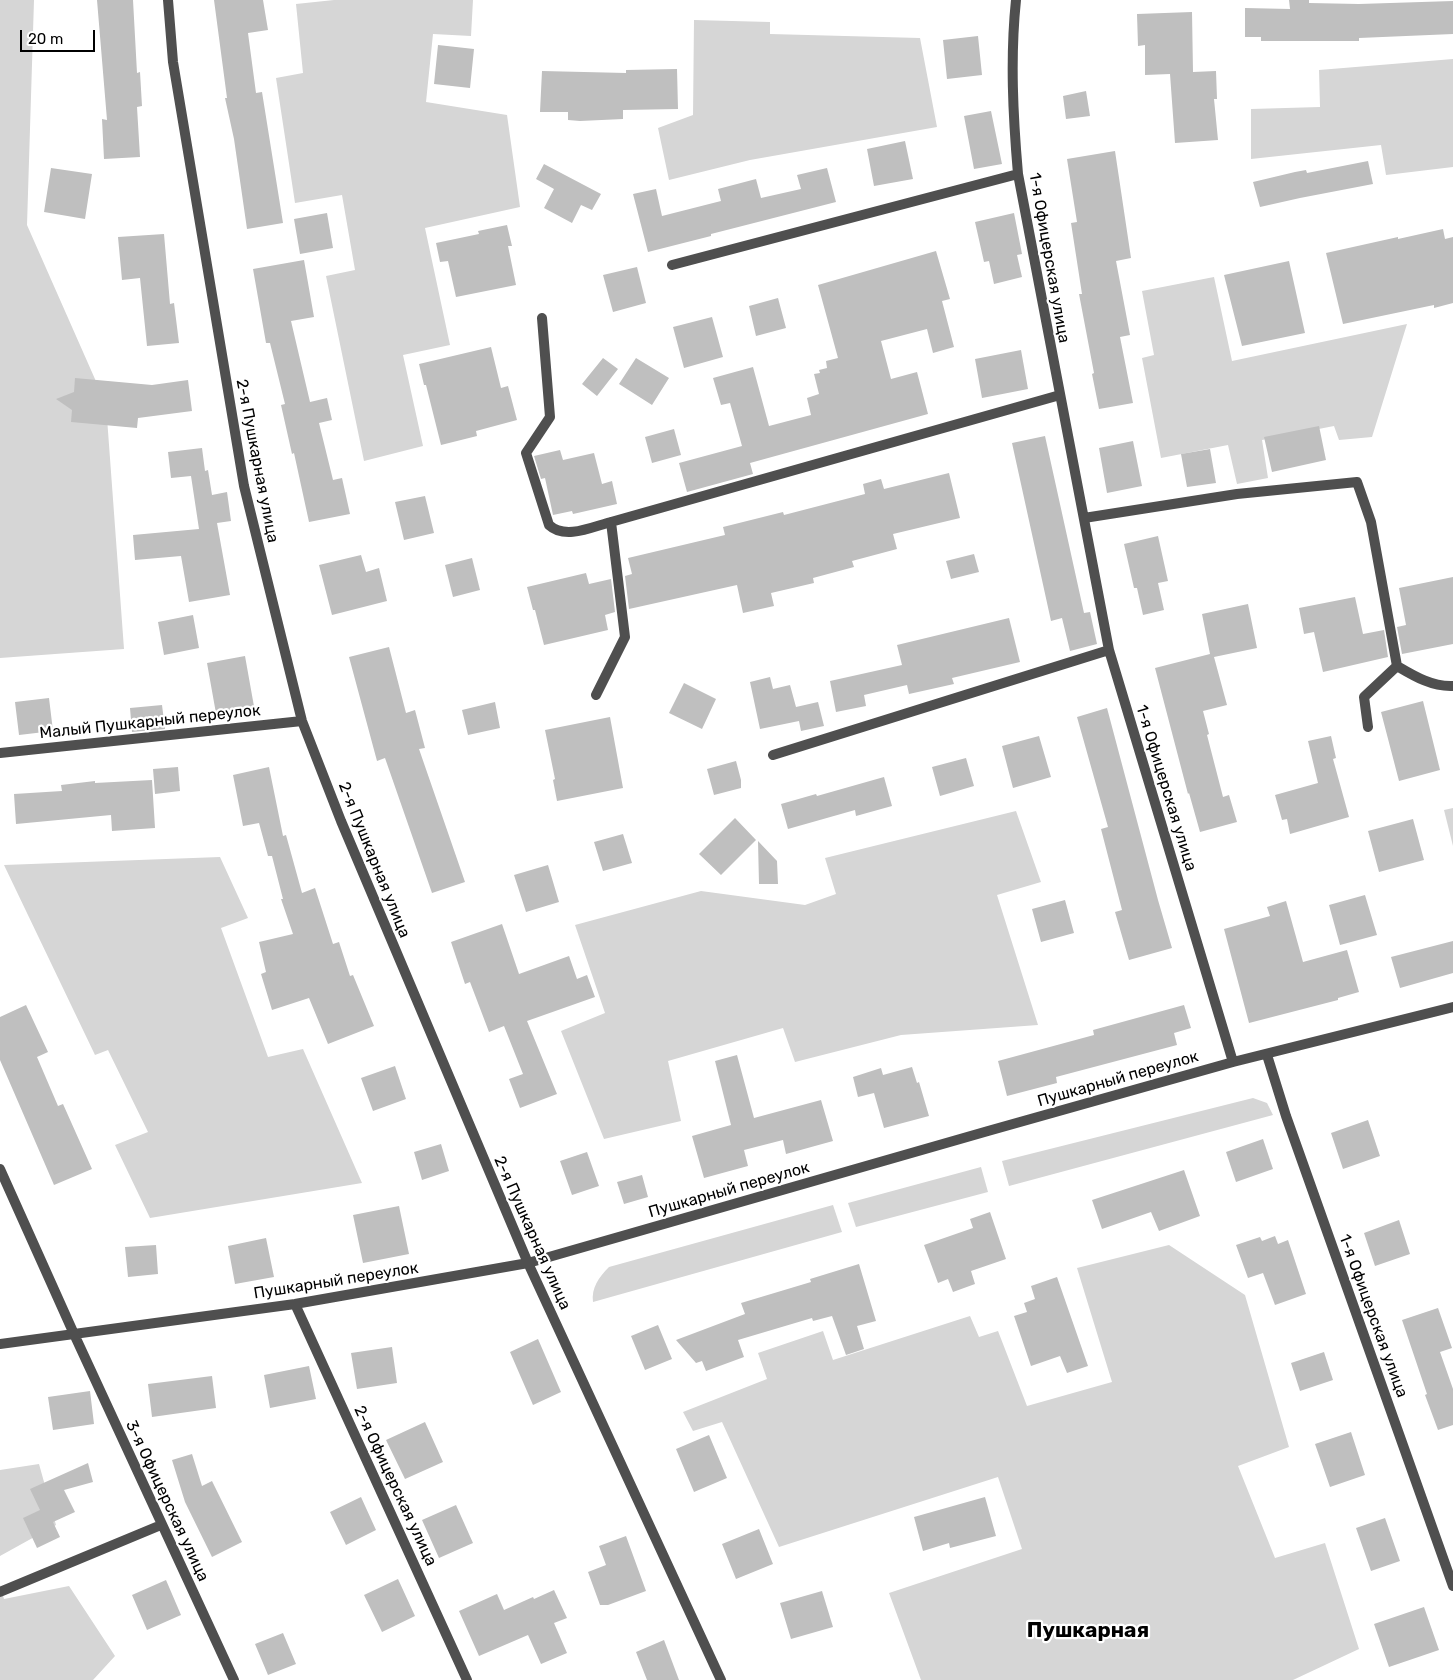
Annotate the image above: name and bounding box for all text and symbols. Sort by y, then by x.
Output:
scale bar [22,20,98,52]
text: 20 m [28,30,63,48]
street label: 1-я Офицерская улица [1025,171,1073,345]
street label: 2-я Пушкарная улица [232,378,282,544]
street label: Малый Пушкарный переулок [39,701,261,743]
street label: 1-я Офицерская улица [1132,703,1200,873]
street label: 2-я Пушкарная улица [334,779,414,941]
street label: Пушкарный переулок [1035,1047,1201,1111]
street label: 2-я Пушкарная улица [489,1153,575,1313]
street label: Пушкарный переулок [646,1158,812,1222]
street label: 1-я Офицерская улица [1334,1232,1412,1400]
street label: Пушкарный переулок [252,1259,420,1303]
street label: 2-я Офицерская улица [349,1403,441,1569]
street label: 3-я Офицерская улица [121,1417,213,1585]
district label: Пушкарная [1027,1618,1149,1644]

